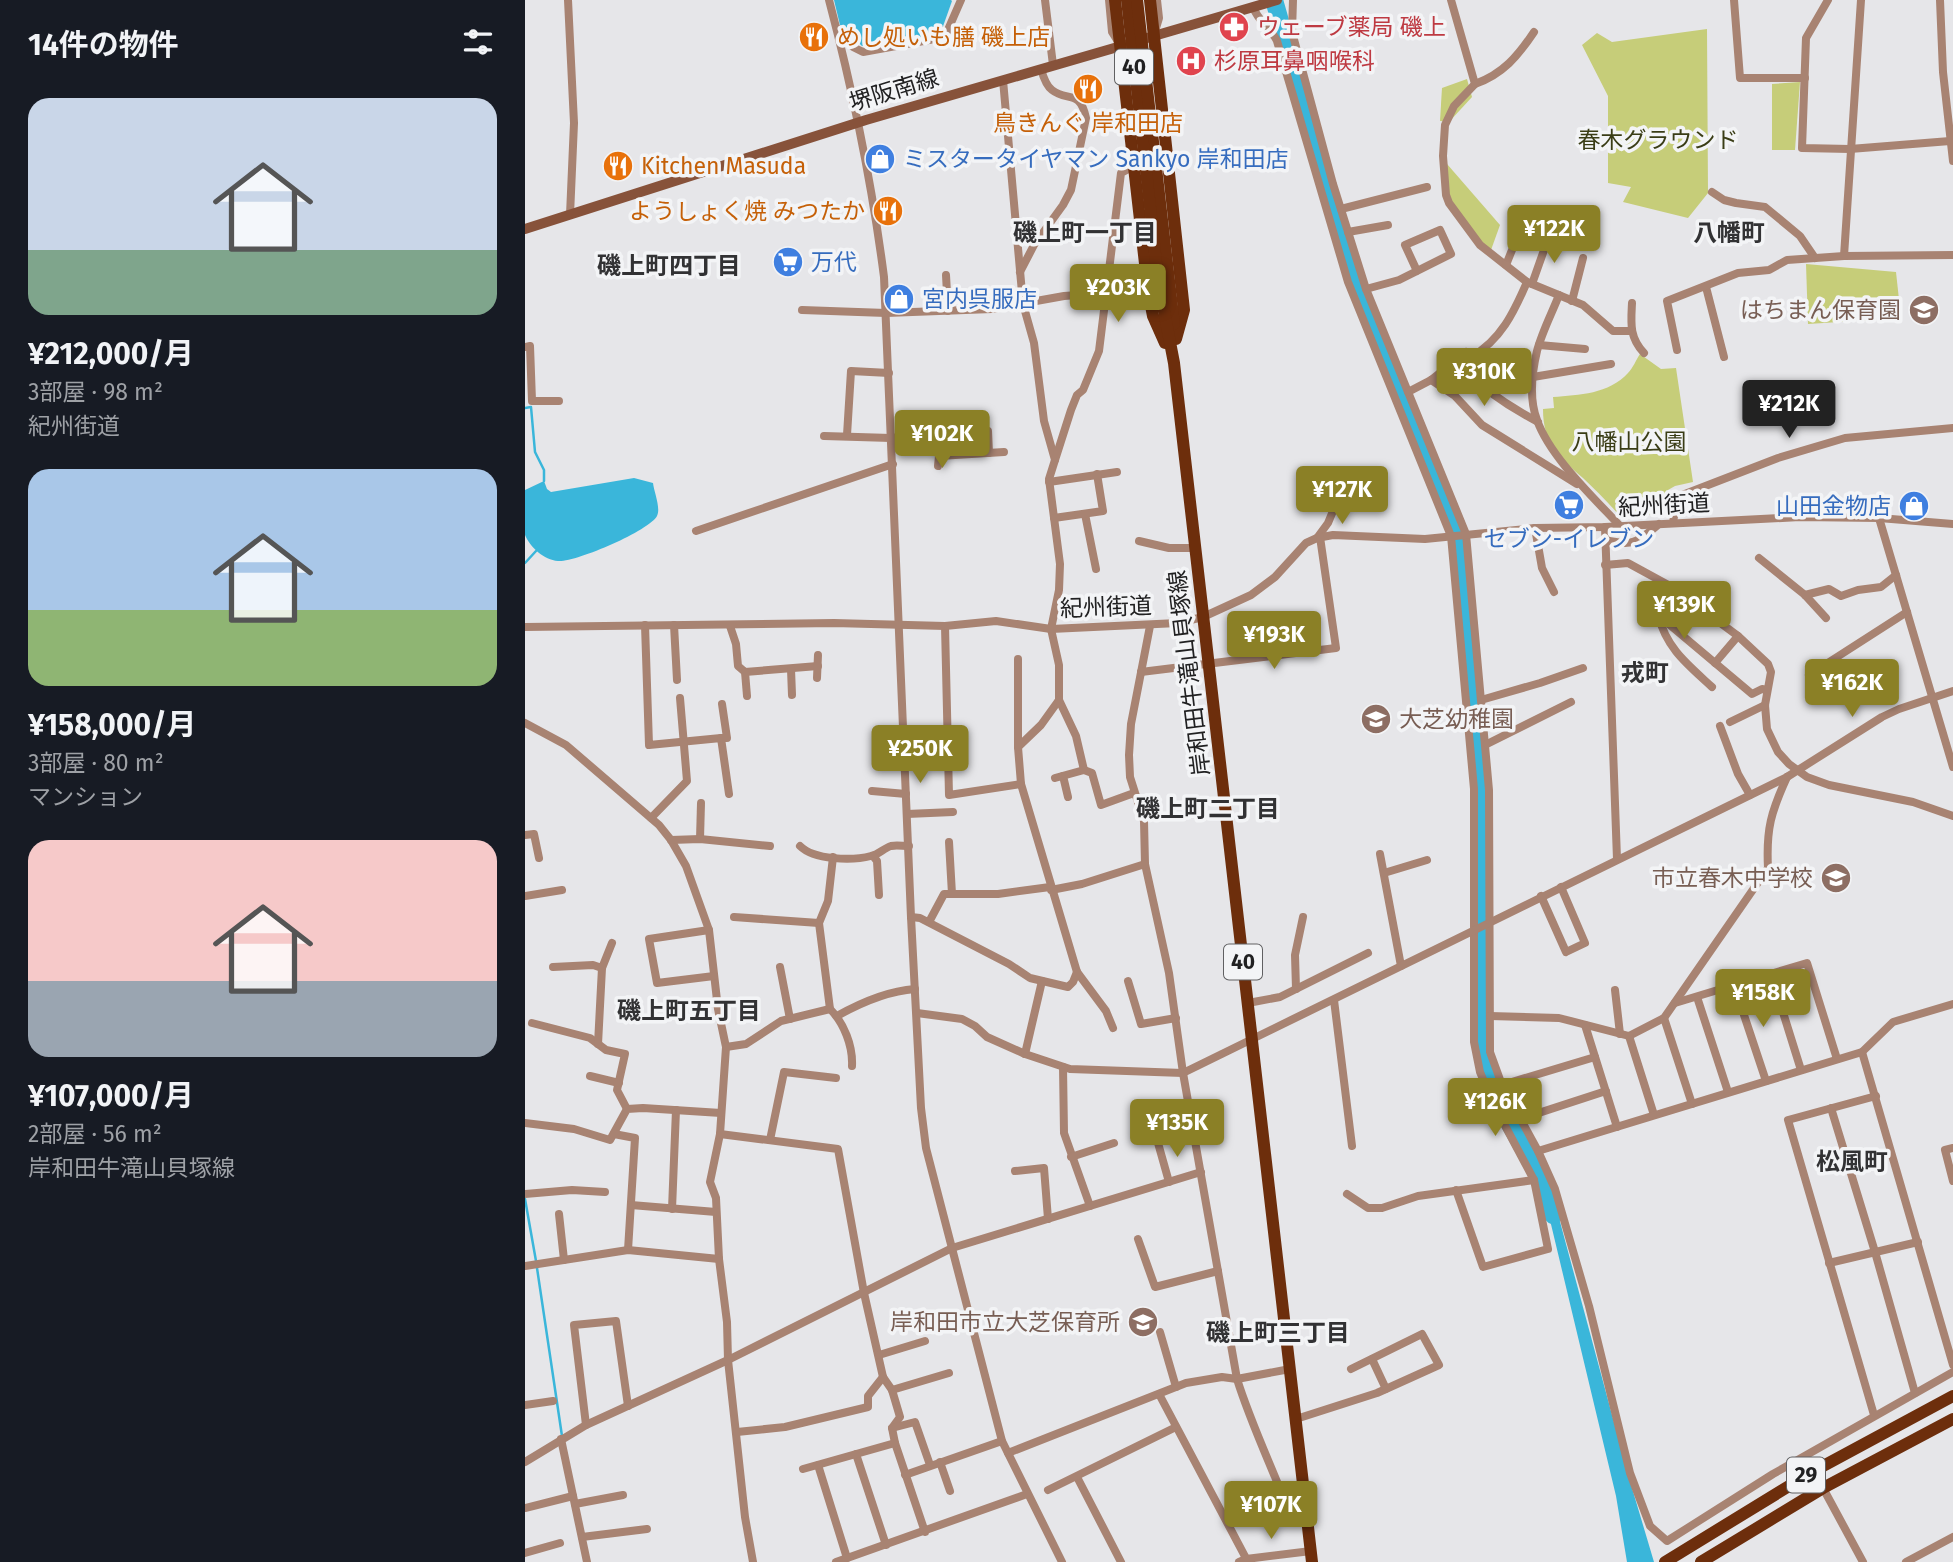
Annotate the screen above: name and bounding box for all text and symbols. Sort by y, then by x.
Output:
pharmacy icon: ウェーブ薬局 磯上 [1217,10,1251,44]
place label: ウェーブ薬局 磯上 [1257,13,1446,41]
restaurant icon: めし処いも膳 磯上店 [797,20,831,54]
icon: filters [459,23,497,61]
place label: めし処いも膳 磯上店 [837,23,1050,51]
text: 14件の物件 [28,27,179,63]
hospital icon: 杉原耳鼻咽喉科 [1174,44,1208,78]
place label: 杉原耳鼻咽喉科 [1214,47,1375,75]
road number: 40 [1115,50,1153,84]
street label: 堺阪南線 [846,63,942,117]
restaurant icon: 鳥きんぐ 岸和田店 [1071,72,1105,106]
place label: 鳥きんぐ 岸和田店 [993,109,1183,137]
park label: 春木グラウンド [1578,126,1739,154]
shop icon: ミスタータイヤマン Sankyo 岸和田店 [863,142,897,176]
icon: home [200,144,326,270]
place label: ミスタータイヤマン Sankyo 岸和田店 [903,145,1288,173]
restaurant icon: Kitchen Masuda [601,149,635,183]
place label: Kitchen Masuda [641,152,806,180]
restaurant icon: ようしょく焼 みつたか [871,194,905,228]
place label: ようしょく焼 みつたか [629,197,865,225]
pin: ¥122K [1505,205,1603,265]
text: ¥122K [1523,214,1585,242]
district label: 磯上町一丁目 [1013,219,1157,247]
district label: 八幡町 [1693,219,1765,247]
supermarket icon: 万代 [771,245,805,279]
place label: 万代 [811,248,857,276]
district label: 磯上町四丁目 [597,252,741,280]
pin: ¥203K [1069,264,1167,324]
text: ¥203K [1086,273,1150,301]
shop icon: 宮内呉服店 [882,282,916,316]
place label: 宮内呉服店 [922,285,1037,313]
school or university icon: はちまん保育園 [1907,293,1941,327]
place label: はちまん保育園 [1740,296,1901,324]
text: ¥212,000/月 [28,336,194,372]
pin: ¥310K [1435,348,1533,408]
text: ¥310K [1453,357,1515,385]
text: 3部屋 · 98 m² [28,378,163,406]
pin: ¥212K [1740,380,1838,440]
text: ¥212K [1758,389,1820,417]
pin: ¥102K [893,410,991,470]
text: 紀州街道 [28,412,120,440]
text: ¥102K [911,419,973,447]
park label: 八幡山公園 [1572,428,1687,456]
pin: ¥127K [1293,466,1391,526]
text: ¥127K [1312,475,1372,503]
supermarket icon: セブン-イレブン [1552,488,1586,522]
street label: 紀州街道 [1617,489,1711,521]
shop icon: 山田金物店 [1897,489,1931,523]
place label: 山田金物店 [1776,492,1891,520]
icon: home [200,515,326,641]
place label: セブン-イレブン [1484,525,1654,553]
street label: 岸和田牛滝山貝塚線 [1162,569,1216,777]
pin: ¥139K [1635,582,1733,641]
text: ¥139K [1653,590,1715,618]
street label: 紀州街道 [1060,591,1152,623]
pin: ¥193K [1225,612,1323,671]
text: ¥193K [1243,620,1305,648]
district label: 戎町 [1621,659,1669,687]
pin: ¥162K [1803,660,1901,719]
text: ¥162K [1821,668,1883,696]
school or university icon: 大芝幼稚園 [1359,702,1393,736]
place label: 大芝幼稚園 [1399,705,1514,733]
text: ¥158,000/月 [28,707,197,743]
pin: ¥250K [871,726,969,785]
text: ¥250K [888,734,952,762]
text: 3部屋 · 80 m² [28,749,164,777]
text: マンション [28,783,143,811]
district label: 磯上町二丁目 [1136,795,1280,823]
school or university icon: 市立春木中学校 [1819,861,1853,895]
place label: 市立春木中学校 [1652,864,1813,892]
icon: home [200,886,326,1012]
road number: 40 [1224,944,1262,979]
pin: ¥158K [1714,970,1812,1029]
text: ¥158K [1731,978,1795,1006]
district label: 磯上町五丁目 [617,997,761,1025]
text: ¥107,000/月 [28,1078,194,1114]
pin: ¥126K [1446,1078,1544,1138]
text: ¥126K [1464,1087,1526,1115]
pin: ¥135K [1128,1100,1226,1159]
text: ¥135K [1146,1108,1208,1136]
text: 2部屋 · 56 m² [28,1120,162,1148]
district label: 松風町 [1816,1148,1888,1176]
text: 岸和田牛滝山貝塚線 [28,1154,235,1182]
school or university icon: 岸和田市立大芝保育所 [1126,1305,1160,1339]
place label: 岸和田市立大芝保育所 [890,1308,1120,1336]
district label: 磯上町三丁目 [1206,1319,1350,1347]
road number: 29 [1787,1458,1825,1492]
pin: ¥107K [1222,1482,1320,1541]
text: ¥107K [1240,1490,1302,1518]

